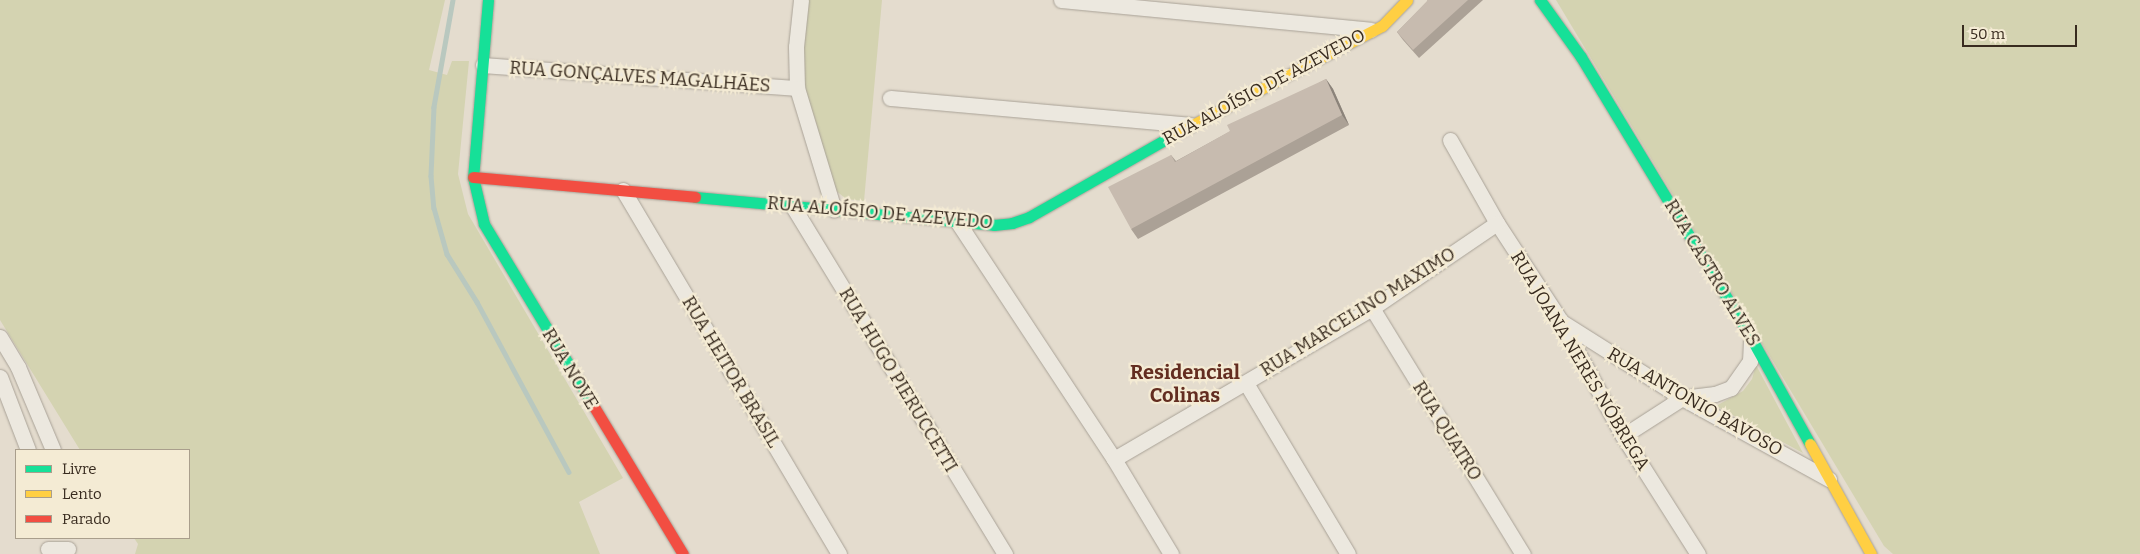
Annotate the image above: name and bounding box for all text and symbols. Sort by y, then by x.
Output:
scale bar [1965,15,2080,47]
street label: RUA ALOÍSIO DE AZEVEDO [1159,24,1369,150]
text: 50 m [1970,25,2005,43]
street label: RUA GONÇALVES MAGALHÃES [509,57,771,97]
street label: RUA ALOÍSIO DE AZEVEDO [766,192,994,234]
street label: RUA CASTRO ALVES [1660,196,1764,350]
street label: RUA MARCELINO MAXIMO [1257,243,1459,381]
street label: RUA JOANA NERES NÓBREGA [1506,248,1654,474]
street label: RUA HUGO PIERUCCETTI [834,284,962,476]
street label: RUA HEITOR BRASIL [677,293,785,451]
street label: RUA NOVE [537,325,603,413]
street label: RUA ANTONIO BAVOSO [1604,343,1786,461]
district label: Residencial Colinas [1130,360,1240,407]
street label: RUA QUATRO [1408,377,1486,485]
legend [15,449,190,539]
text: Livre [62,460,97,478]
text: Lento [62,485,102,503]
text: Parado [62,510,111,528]

